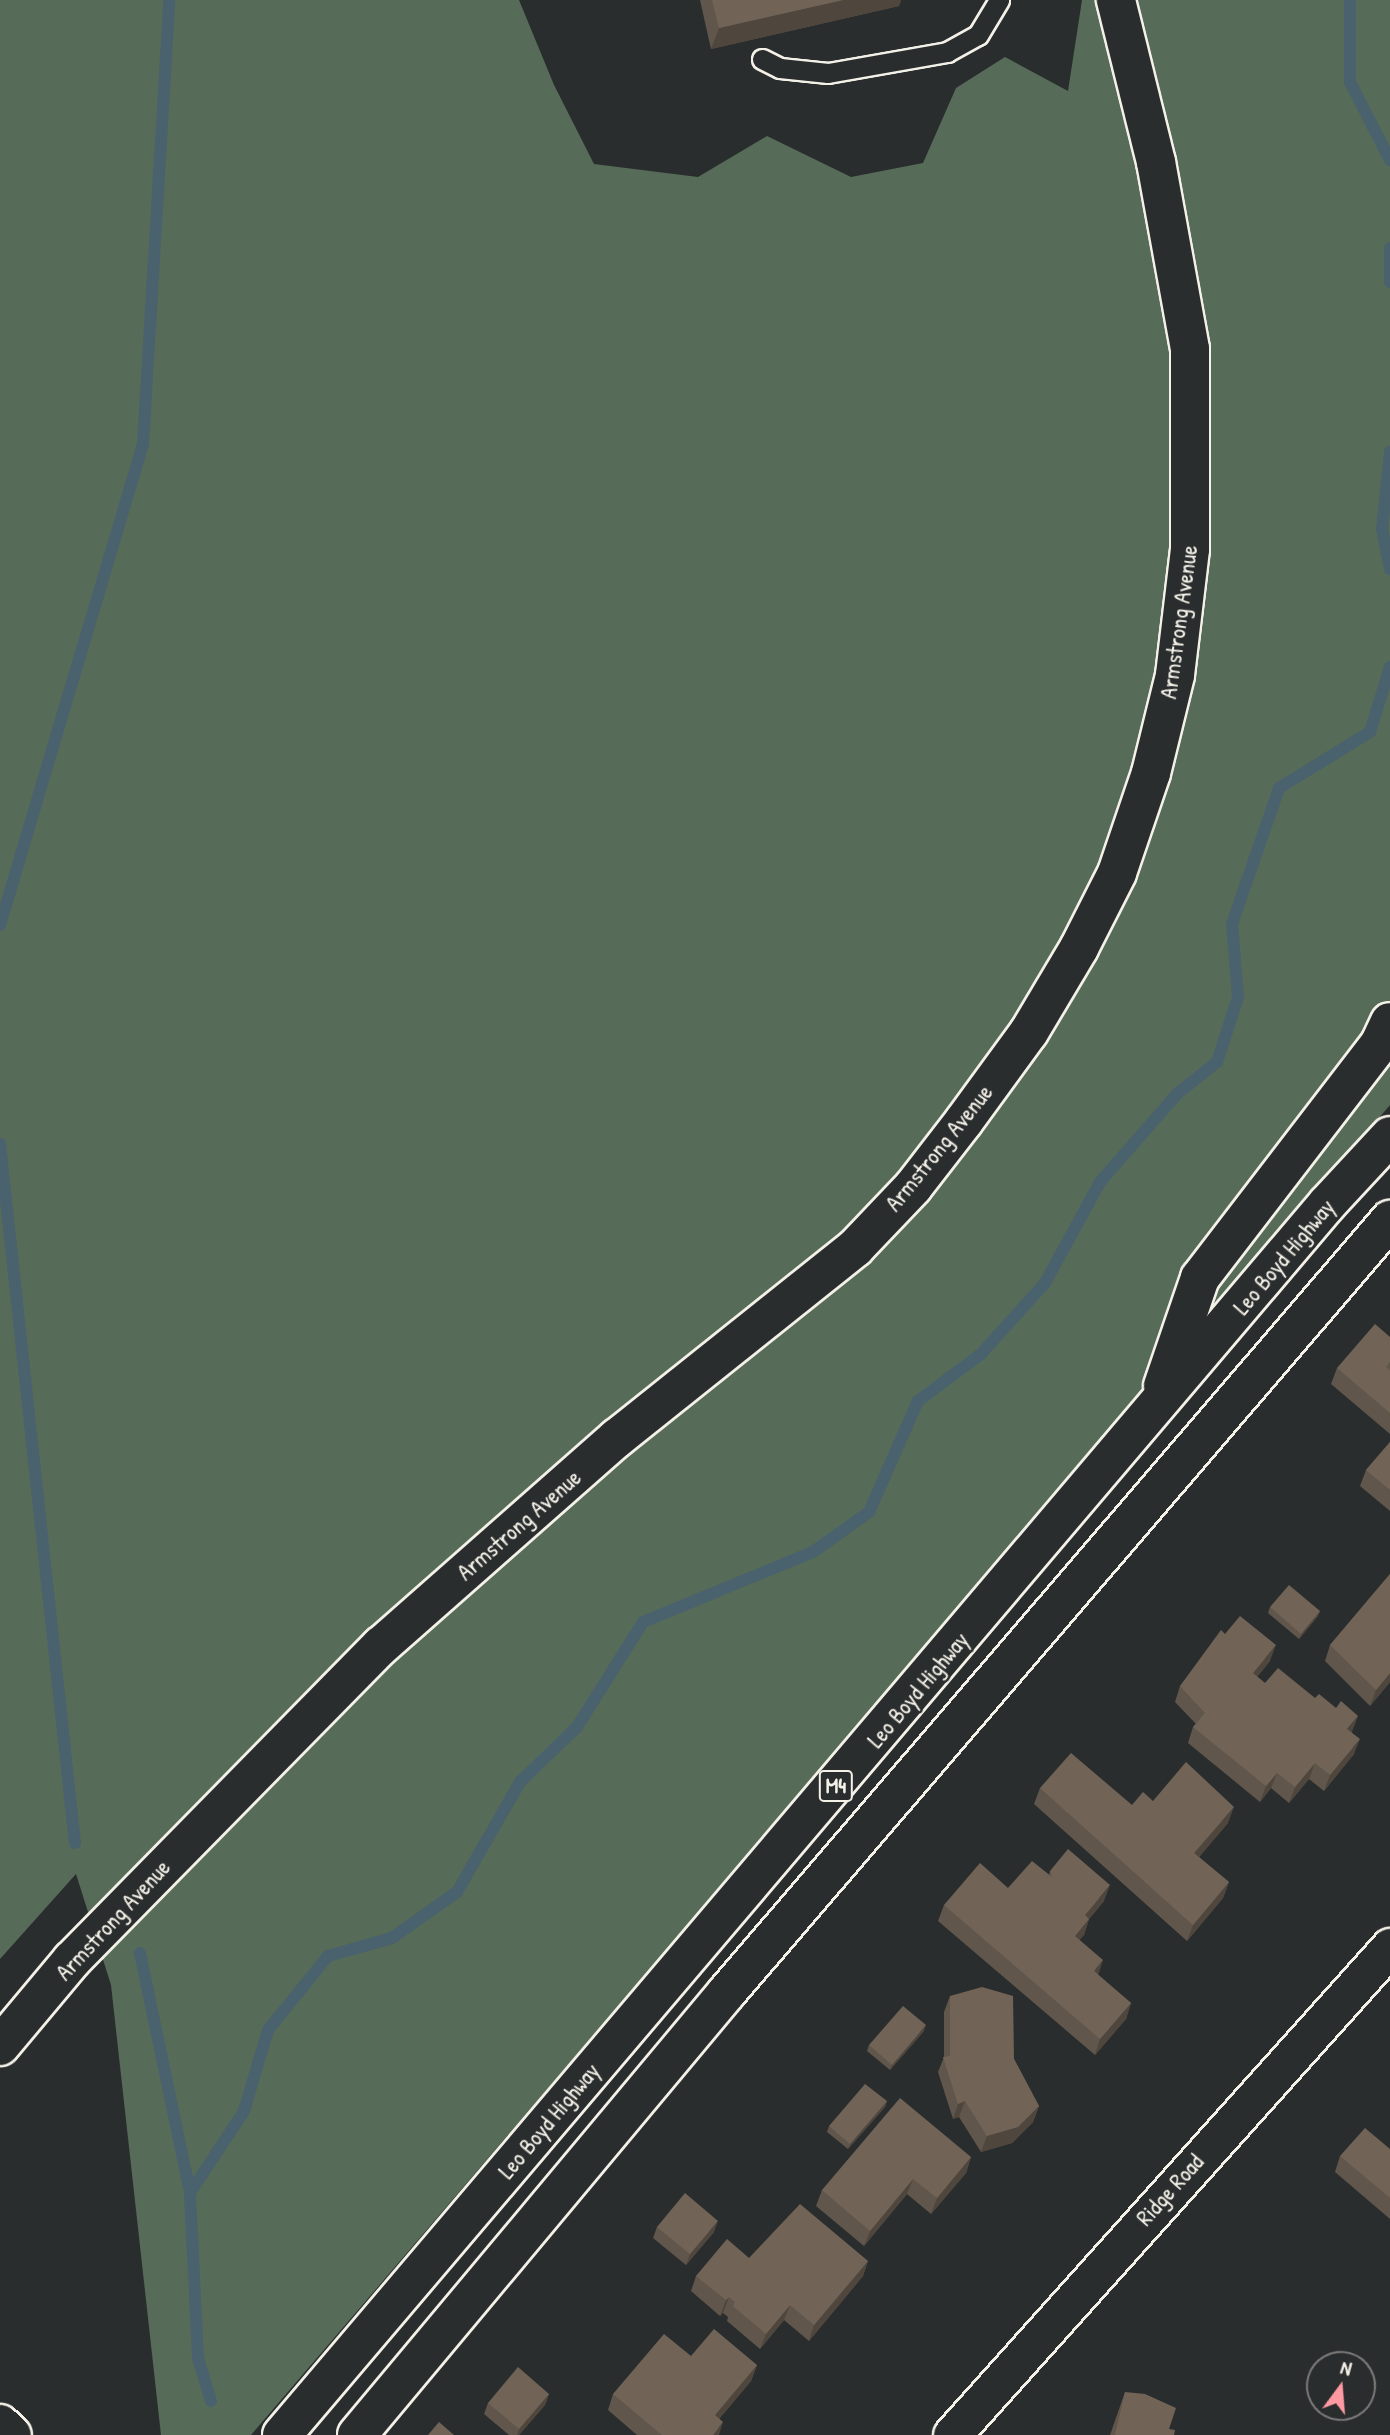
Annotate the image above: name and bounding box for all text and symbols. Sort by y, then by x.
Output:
street label: Armstrong Avenue [1155,543,1203,701]
street label: Armstrong Avenue [880,1079,998,1217]
street label: Leo Boyd Highway [1228,1194,1340,1320]
street label: Armstrong Avenue [452,1464,586,1586]
street label: Leo Boyd Highway [862,1627,974,1753]
road number: M4 [818,1768,854,1803]
street label: Armstrong Avenue [50,1854,176,1986]
street label: Leo Boyd Highway [493,2058,605,2184]
street label: Ridge Road [1131,2148,1209,2232]
north arrow [1306,2351,1376,2421]
text: N [1338,2354,1355,2382]

